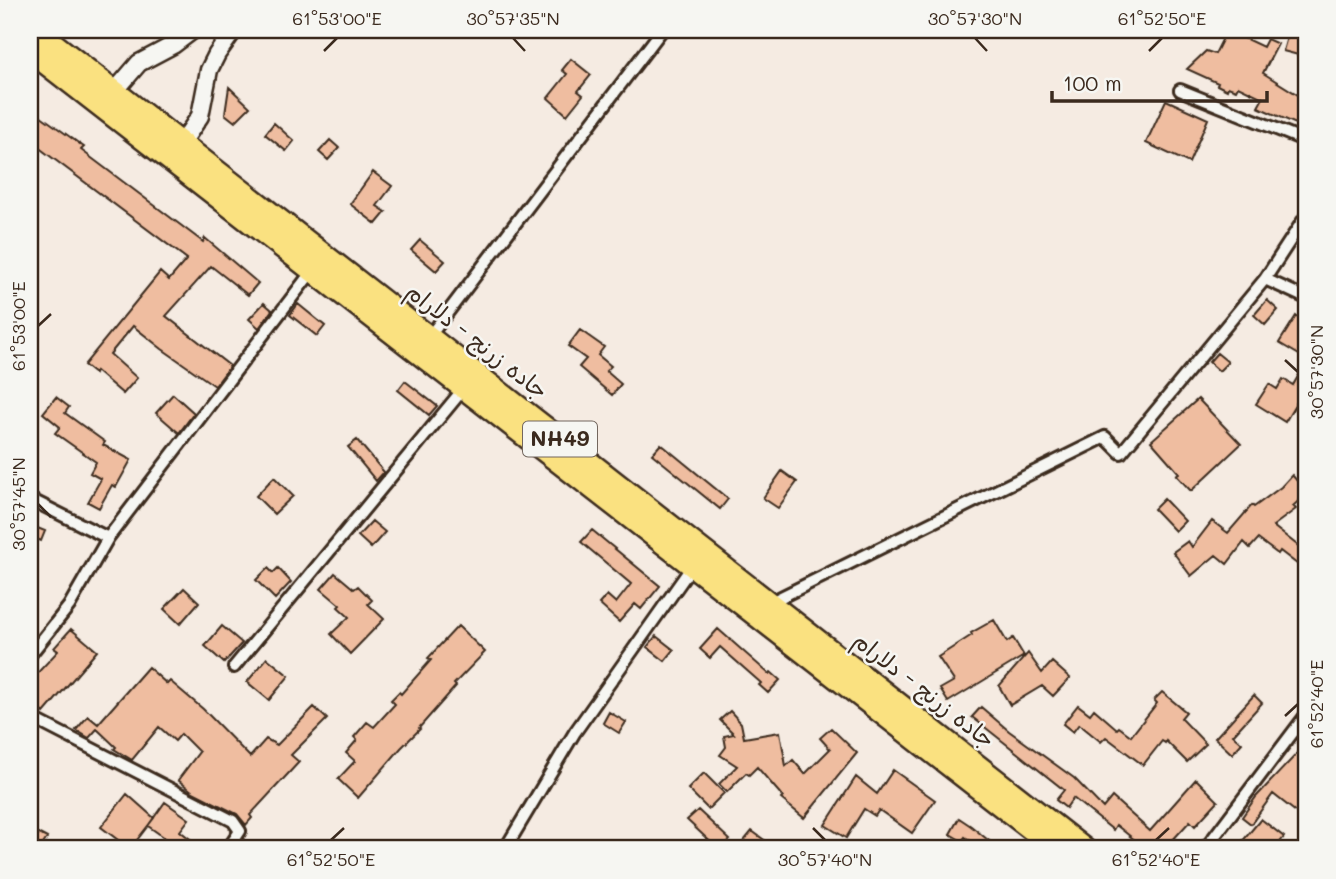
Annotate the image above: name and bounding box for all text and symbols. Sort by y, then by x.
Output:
text: 61°53'00"E [292,6,382,30]
text: 30°57'35"N [466,6,560,30]
text: 30°57'30"N [928,6,1022,30]
text: 61°52'50"E [1118,6,1206,30]
scale bar [1052,60,1268,104]
text: 100 m [1063,69,1122,96]
street label: جاده زرنج - دلارام [398,275,555,408]
text: 61°53'00"E [6,281,30,371]
text: 30°57'30"N [1304,325,1328,419]
road number: NH49 [523,422,597,457]
text: 30°57'45"N [6,457,30,551]
street label: جاده زرنج - دلارام [845,624,1002,757]
text: 61°52'40"E [1304,660,1328,748]
text: 61°52'50"E [287,847,375,871]
text: 30°57'40"N [778,847,872,871]
text: 61°52'40"E [1112,847,1200,871]

